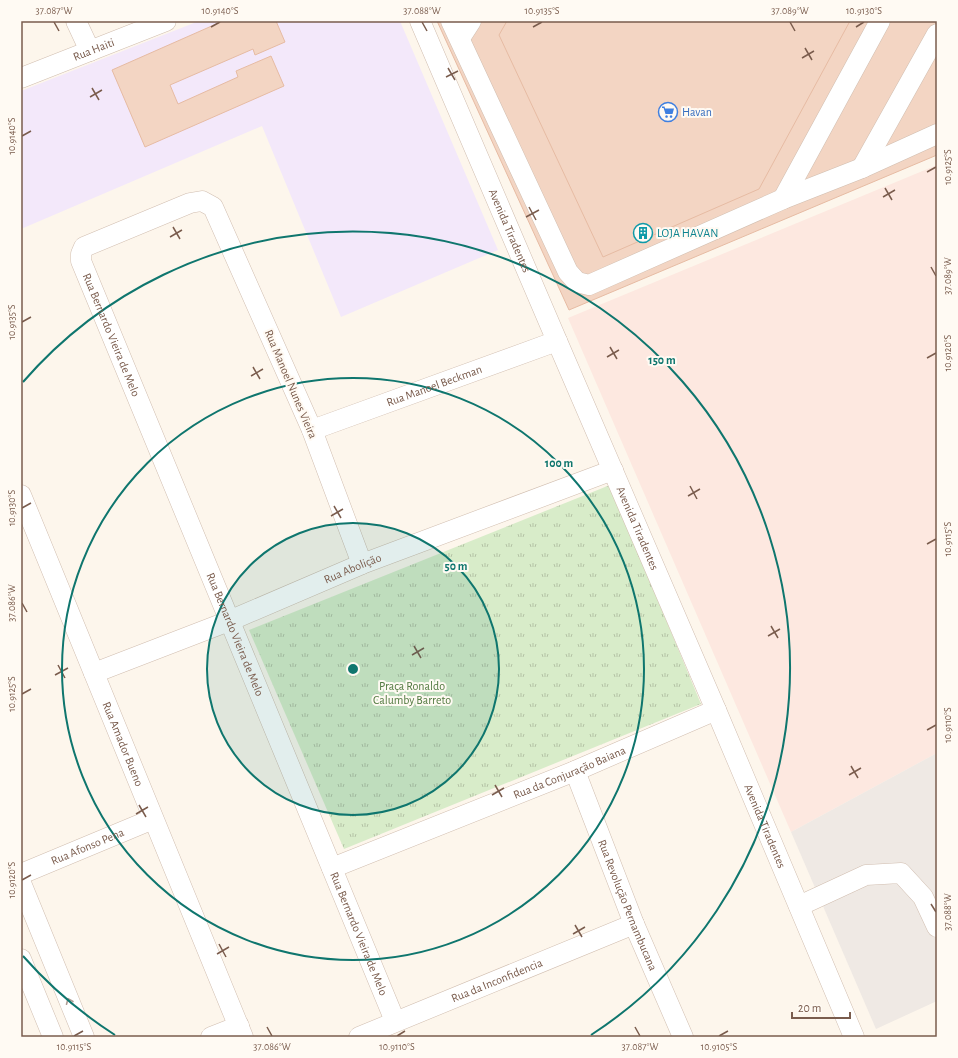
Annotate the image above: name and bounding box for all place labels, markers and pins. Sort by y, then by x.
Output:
supermarket icon: Havan [657,101,679,123]
place label: Havan [682,106,712,118]
building icon: LOJA HAVAN [632,222,654,244]
place label: LOJA HAVAN [657,227,718,239]
centre of rings [346,662,360,676]

